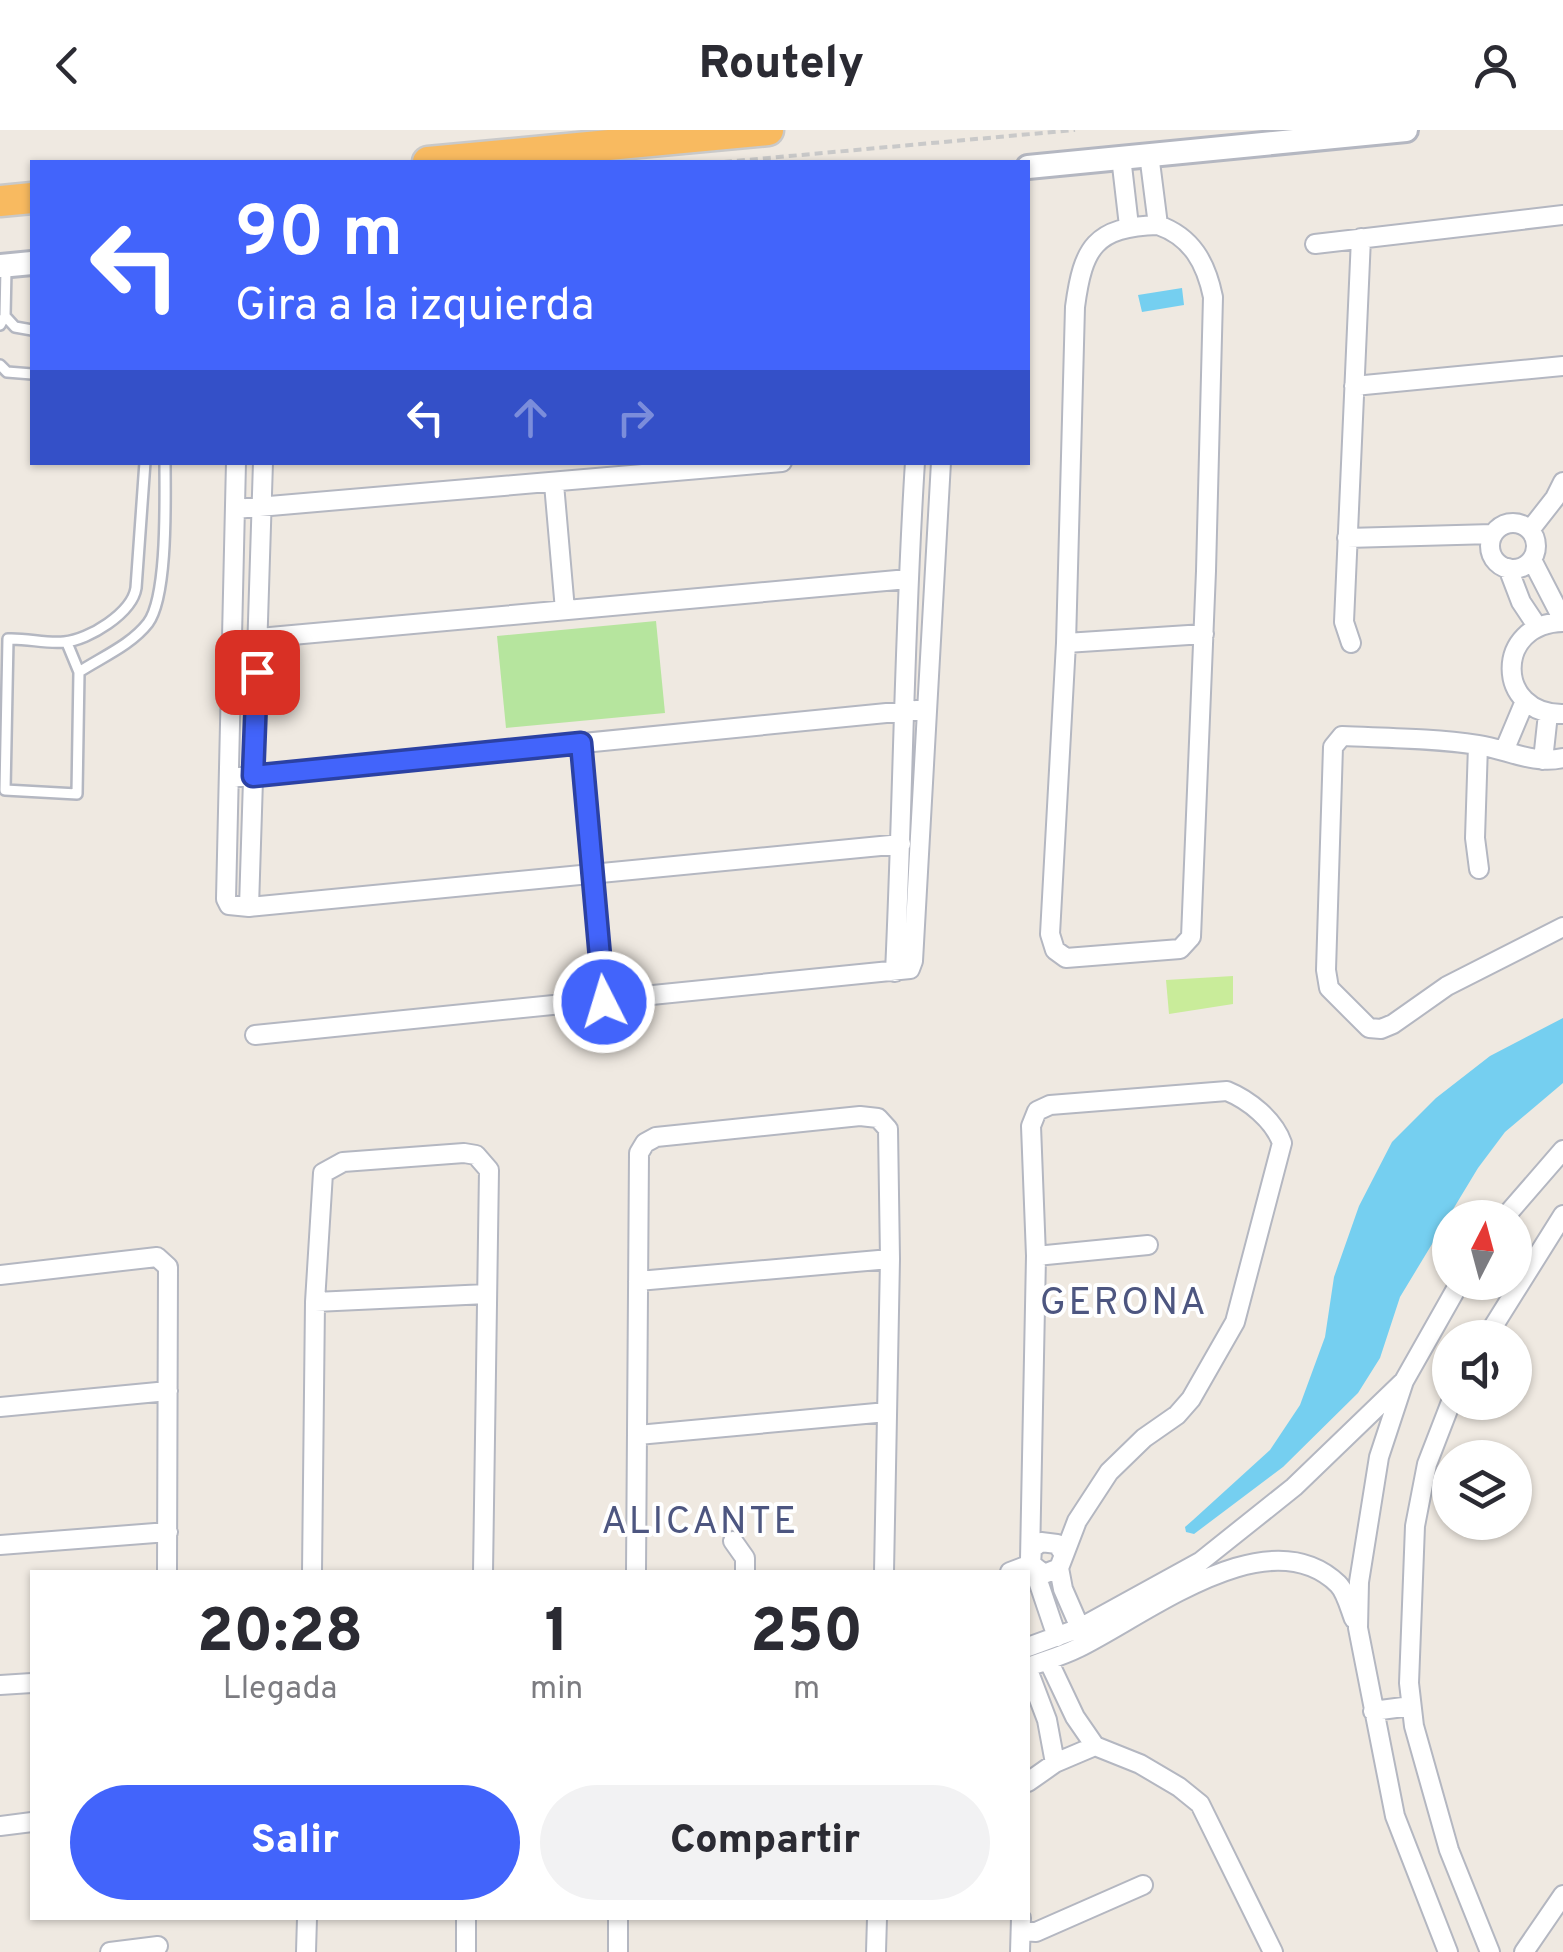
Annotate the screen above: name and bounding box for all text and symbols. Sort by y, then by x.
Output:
text: Routely [699,37,864,94]
icon: back [40,38,95,93]
icon: person [1468,38,1523,93]
text: 90 m [235,192,403,281]
icon: left [70,200,200,330]
text: Gira a la izquierda [235,279,594,336]
icon: left [398,390,453,445]
icon: ahead [503,390,558,445]
icon: right [608,390,663,445]
pin [215,630,300,715]
icon: arrive [230,645,285,700]
position arrow [552,950,656,1054]
north arrow [1432,1200,1532,1300]
map controls [1432,1200,1532,1540]
district label: GERONA [1040,1280,1208,1329]
button: sound [1432,1320,1532,1420]
button: layers [1432,1440,1532,1540]
district label: ALICANTE [601,1499,799,1548]
text: 20:28 [197,1597,363,1673]
text: 1 [544,1597,569,1673]
text: 250 [750,1597,863,1673]
text: Llegada [223,1670,337,1710]
text: min [530,1670,583,1710]
text: m [793,1670,820,1710]
button: Salir [70,1785,520,1900]
button: Compartir [540,1785,990,1900]

